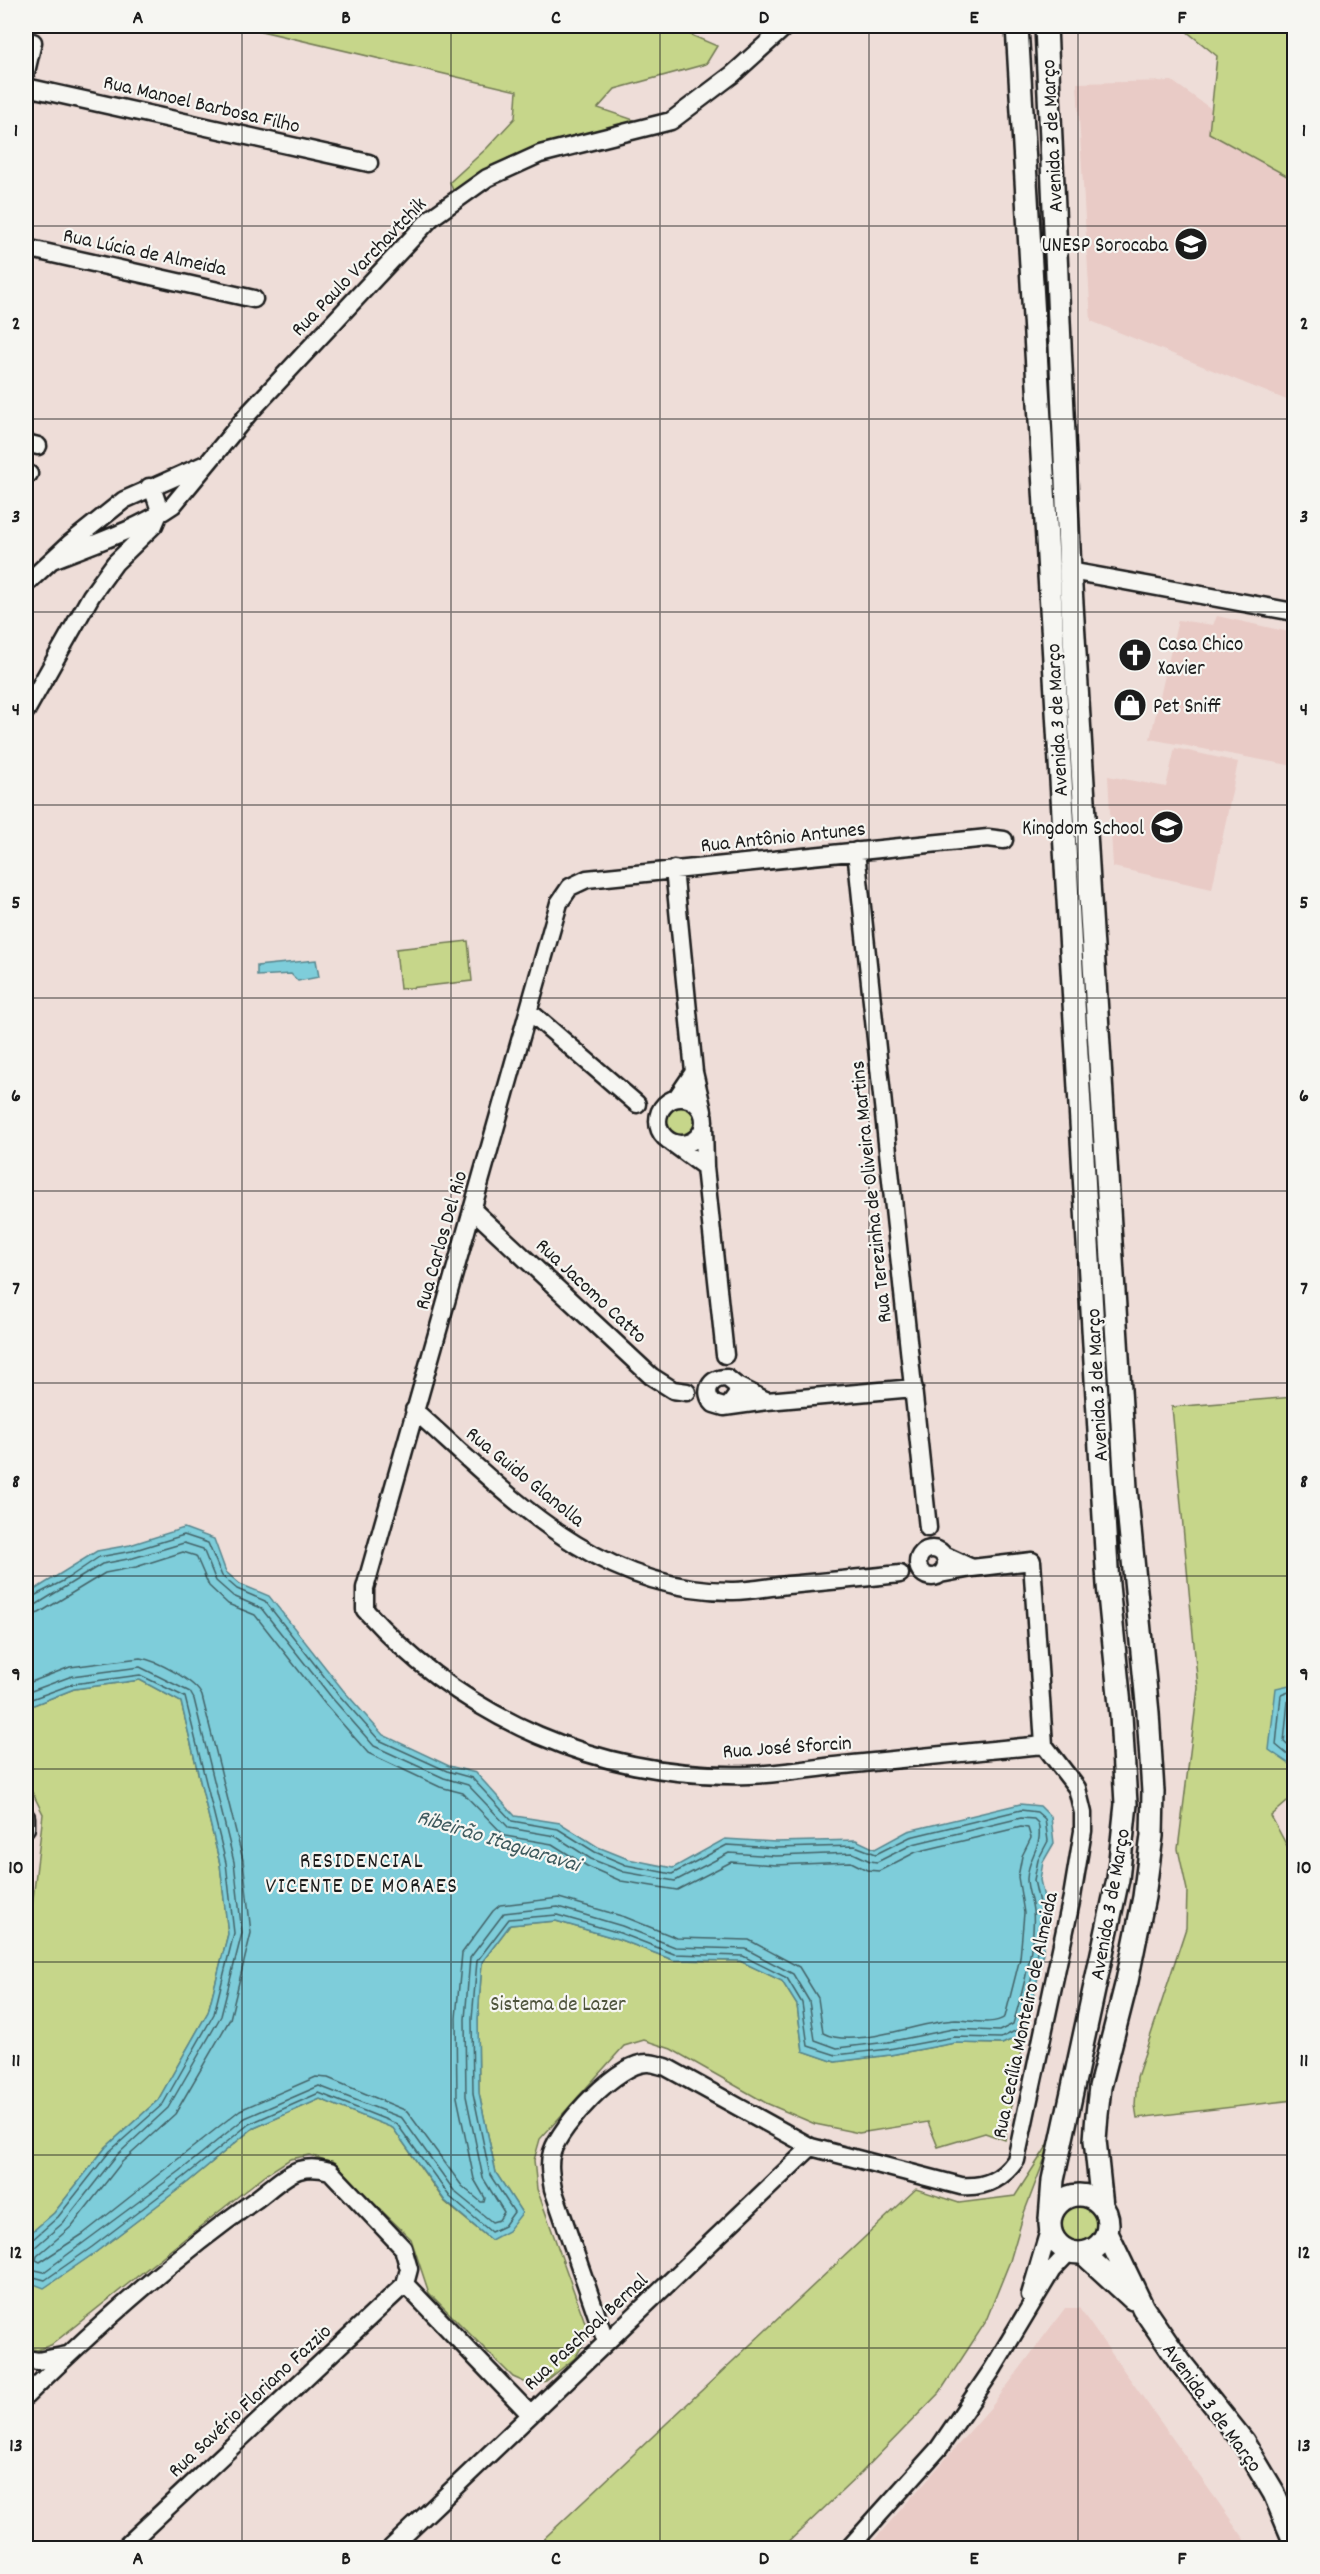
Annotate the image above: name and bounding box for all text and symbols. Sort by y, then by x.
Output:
text: A [133,5,144,33]
text: B [341,5,351,33]
text: C [551,5,561,33]
text: D [759,5,770,33]
text: E [969,5,979,33]
text: F [1178,5,1188,33]
street label: Avenida 3 de Março [1035,59,1073,213]
street label: Rua Manoel Barbosa Filho [100,69,303,143]
text: 1 [14,118,18,146]
text: 1 [1302,118,1306,146]
street label: Rua Paulo Varchavtchik [285,191,435,345]
street label: Rua Lúcia de Almeida [60,222,230,286]
school or university icon: UNESP Sorocaba [1173,226,1209,262]
place label: UNESP Sorocaba [1041,232,1169,262]
text: 2 [12,311,20,339]
text: 2 [1300,311,1308,339]
text: 3 [12,504,20,532]
text: 3 [1300,504,1308,532]
place label: Casa Chico Xavier [1158,631,1243,685]
church icon: Casa Chico Xavier [1117,637,1153,673]
street label: Avenida 3 de Março [1040,643,1078,797]
shop icon: Pet Sniff [1112,687,1148,723]
place label: Pet Sniff [1153,693,1221,723]
text: 4 [12,697,20,725]
text: 4 [1300,697,1308,725]
school or university icon: Kingdom School [1149,809,1185,845]
street label: Rua Antônio Antunes [699,815,867,863]
place label: Kingdom School [1022,815,1144,845]
text: 5 [11,890,21,918]
text: 5 [1299,890,1309,918]
street label: Rua Terezinha de Oliveira Martins [844,1059,902,1324]
text: 6 [11,1083,21,1111]
text: 6 [1299,1083,1309,1111]
street label: Rua Carlos Del Rio [409,1168,477,1314]
street label: Rua Jacomo Catto [527,1233,652,1352]
text: 7 [12,1276,20,1304]
text: 7 [1300,1276,1308,1304]
street label: Avenida 3 de Março [1080,1308,1118,1462]
street label: Rua Guido Glanolla [458,1421,591,1537]
text: 8 [12,1469,20,1497]
text: 8 [1300,1469,1308,1497]
text: 9 [11,1662,21,1690]
text: 9 [1299,1662,1309,1690]
street label: Rua José Sforcin [722,1730,853,1768]
water label: Ribeirão Itaguaravai [413,1803,586,1883]
street label: Avenida 3 de Março [1084,1826,1140,1983]
district label: RESIDENCIAL VICENTE DE MORAES [266,1847,458,1903]
text: 10 [8,1855,24,1883]
text: 10 [1296,1855,1312,1883]
street label: Rua Cecília Monteiro de Almeida [986,1889,1068,2142]
park label: Sistema de Lazer [490,1991,626,2021]
text: 11 [12,2048,20,2076]
text: 11 [1300,2048,1308,2076]
text: 12 [9,2240,23,2268]
text: 12 [1297,2240,1311,2268]
street label: Rua Paschoal Bernal [518,2267,656,2399]
street label: Rua Savério Floriano Fazzio [163,2318,340,2486]
street label: Avenida 3 de Março [1153,2338,1268,2480]
text: 13 [9,2433,23,2461]
text: 13 [1297,2433,1311,2461]
text: A [133,2546,144,2574]
text: B [341,2546,351,2574]
text: C [551,2546,561,2574]
text: D [759,2546,770,2574]
text: E [969,2546,979,2574]
text: F [1178,2546,1188,2574]

